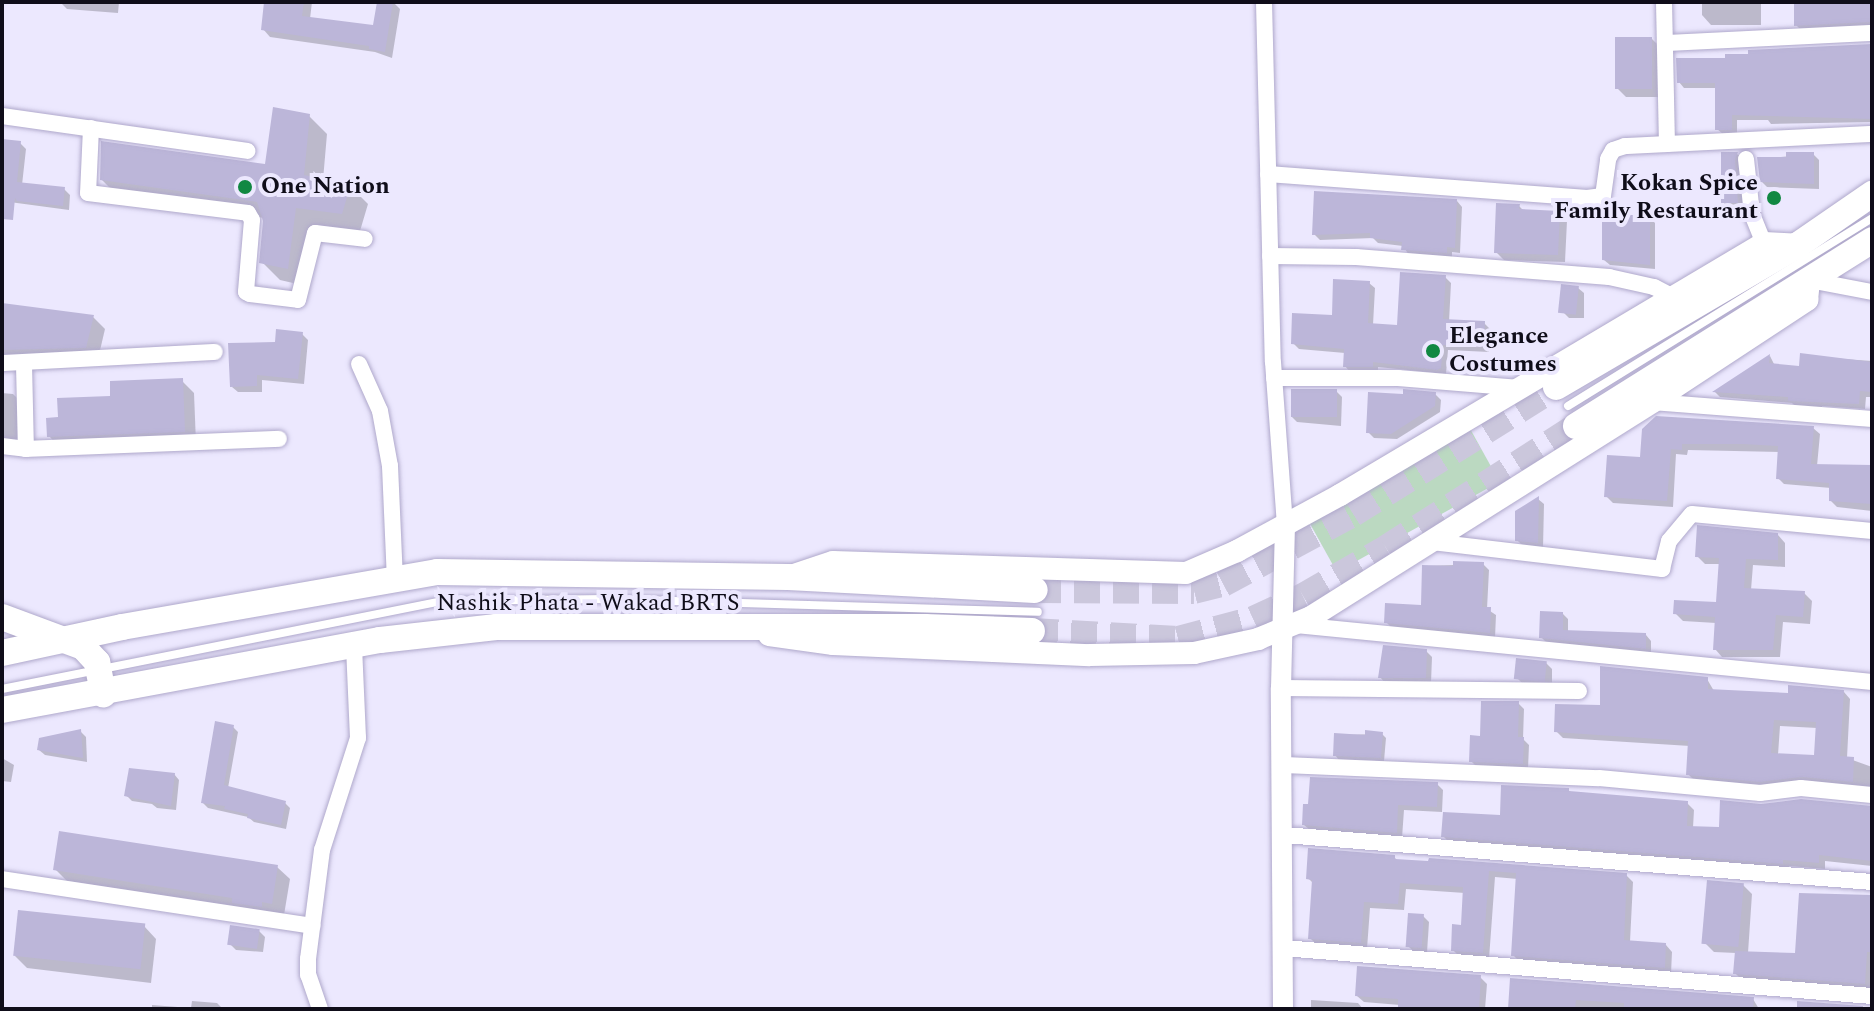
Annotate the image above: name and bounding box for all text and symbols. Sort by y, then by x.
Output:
place label: Kokan Spice Family Restaurant [1554,170,1758,226]
place label: One Nation [261,173,390,201]
marker: One Nation [236,178,254,196]
marker: Kokan Spice Family Restaurant [1765,189,1783,207]
place label: Elegance Costumes [1449,323,1557,379]
marker: Elegance Costumes [1424,342,1442,360]
street label: Nashik Phata - Wakad BRTS [436,590,740,618]

